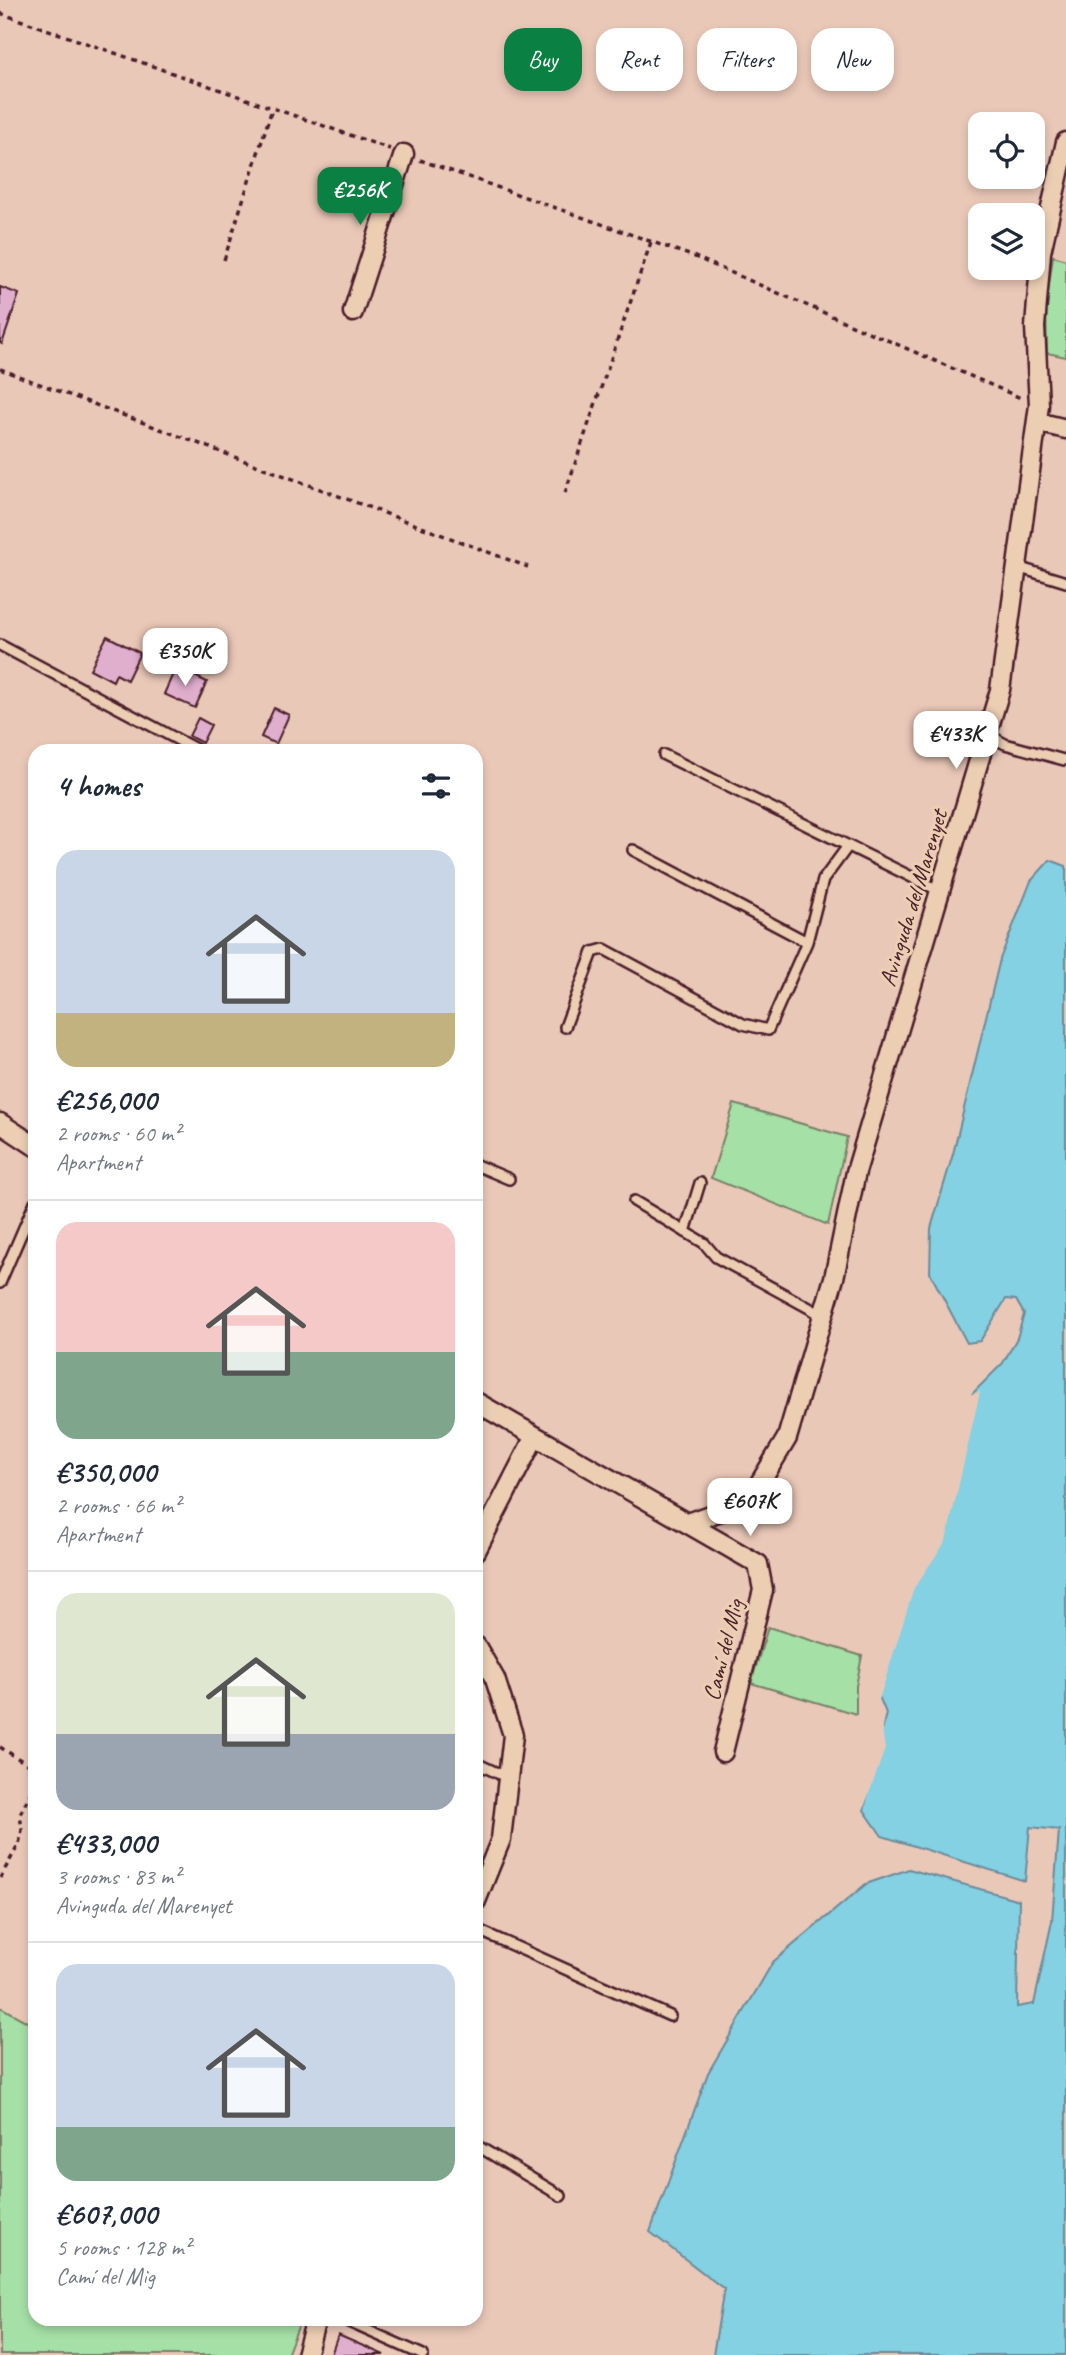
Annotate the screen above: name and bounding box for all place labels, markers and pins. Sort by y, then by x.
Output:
pin: €256K [311,168,409,227]
pin: €350K [136,628,234,688]
pin: €433K [907,712,1005,771]
pin: €607K [701,1478,799,1538]

